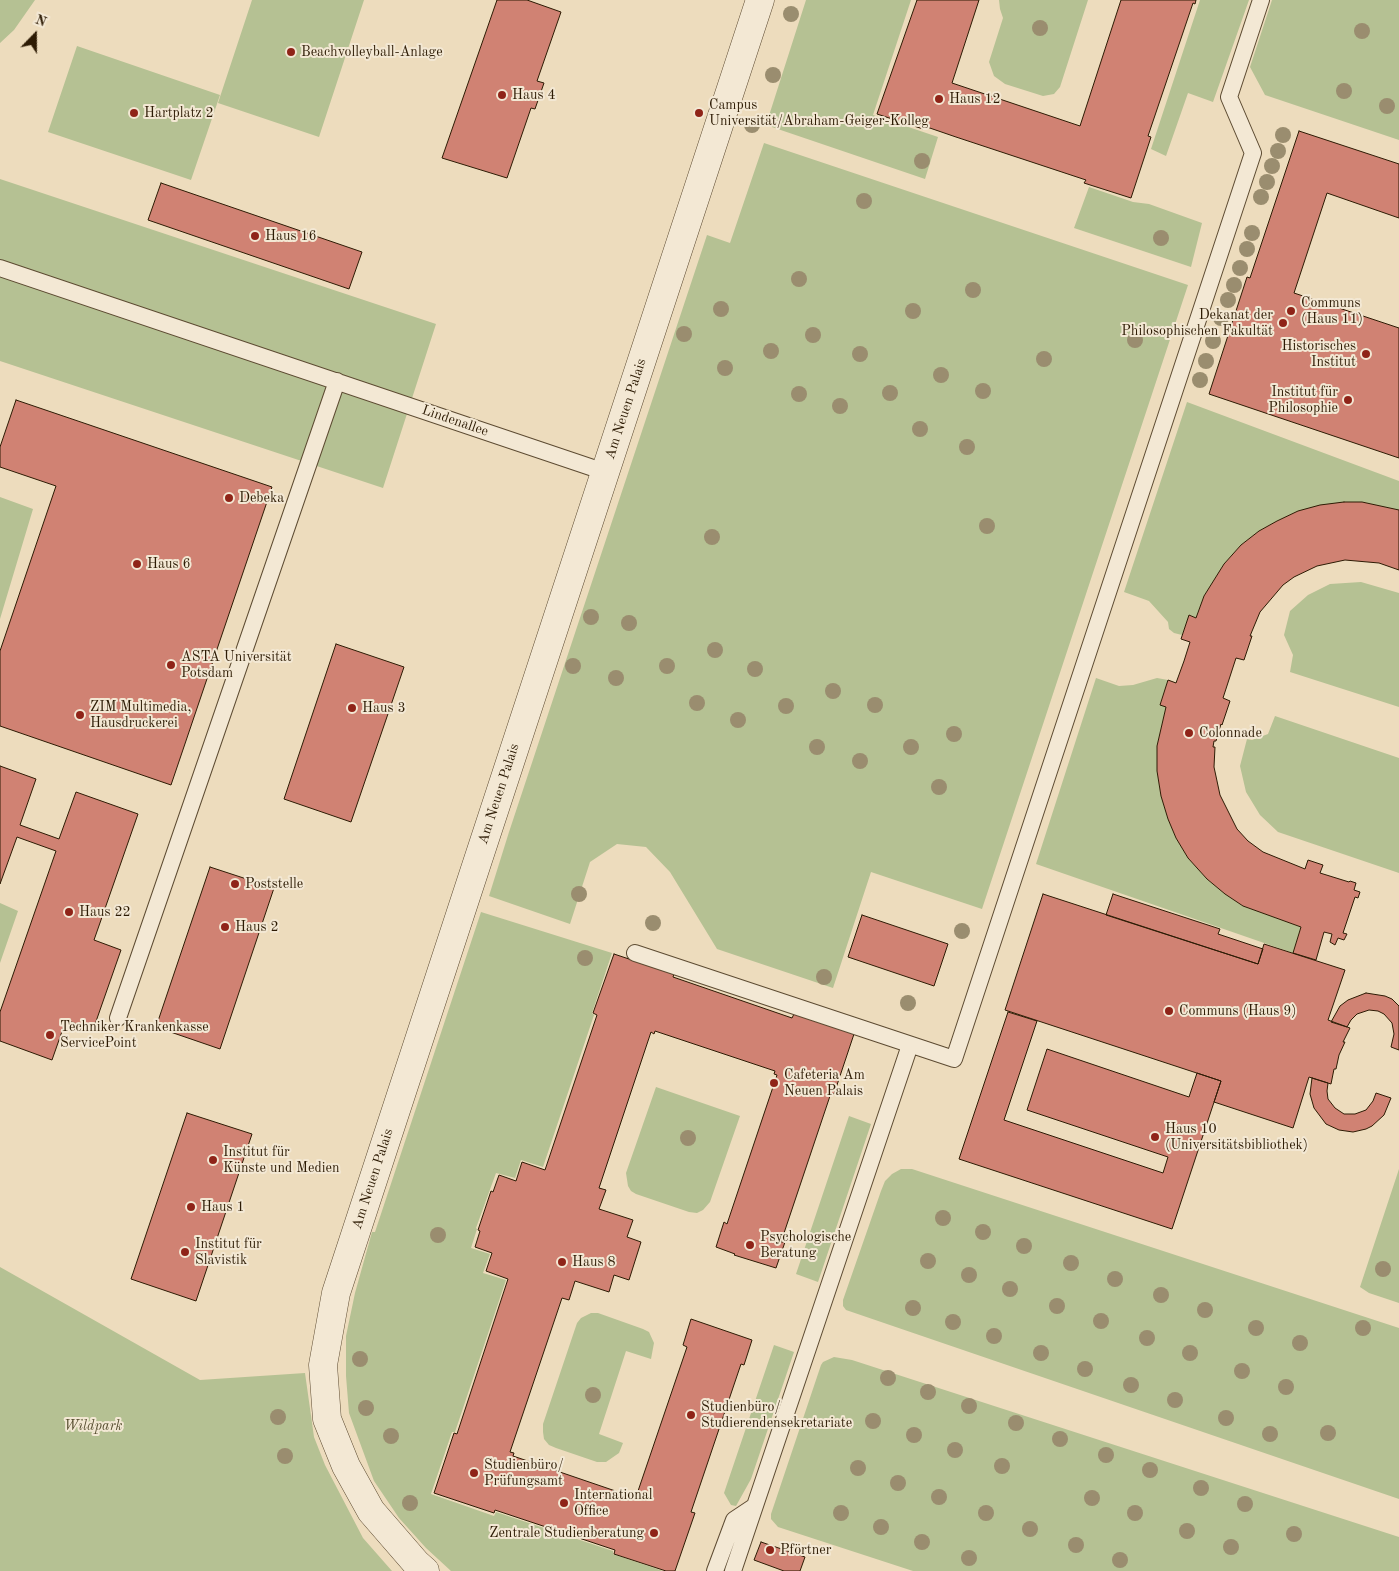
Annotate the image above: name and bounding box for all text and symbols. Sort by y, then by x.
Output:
north arrow [10,10,60,60]
text: N [33,13,48,30]
place label: Beachvolleyball-Anlage [301,44,443,60]
marker: Beachvolleyball-Anlage [285,46,297,58]
place label: Haus 4 [512,87,556,103]
marker: Haus 4 [496,89,508,101]
place label: Haus 12 [949,91,1001,107]
marker: Haus 12 [933,93,945,105]
place label: Campus Universität/Abraham-Geiger-Kolleg [709,97,929,130]
place label: Hartplatz 2 [144,105,214,121]
marker: Hartplatz 2 [128,107,140,119]
marker: Campus Universität/Abraham-Geiger-Kolleg [693,107,705,119]
place label: Haus 16 [265,228,317,244]
marker: Haus 16 [249,230,261,242]
place label: Communs (Haus 11) [1301,295,1363,328]
marker: Communs (Haus 11) [1285,305,1297,317]
place label: Dekanat der Philosophischen Fakultät [1121,307,1273,340]
marker: Dekanat der Philosophischen Fakultät [1277,317,1289,329]
place label: Historisches Institut [1281,338,1356,371]
marker: Historisches Institut [1360,348,1372,360]
street label: Am Neuen Palais [602,357,650,461]
place label: Institut für Philosophie [1268,384,1338,417]
marker: Institut für Philosophie [1342,394,1354,406]
street label: Lindenallee [419,402,491,440]
place label: Debeka [239,490,284,506]
marker: Debeka [223,492,235,504]
place label: Haus 6 [147,556,191,572]
marker: Haus 6 [131,558,143,570]
place label: ASTA Universität Potsdam [181,649,292,682]
marker: ASTA Universität Potsdam [165,659,177,671]
place label: ZIM Multimedia, Hausdruckerei [90,699,191,732]
place label: Haus 3 [362,700,406,716]
marker: Haus 3 [346,702,358,714]
marker: ZIM Multimedia, Hausdruckerei [74,709,86,721]
place label: Colonnade [1199,725,1262,741]
marker: Colonnade [1183,727,1195,739]
street label: Am Neuen Palais [475,742,523,846]
place label: Poststelle [245,876,303,892]
marker: Poststelle [229,878,241,890]
place label: Haus 22 [79,904,131,920]
marker: Haus 22 [63,906,75,918]
place label: Haus 2 [235,919,279,935]
marker: Haus 2 [219,921,231,933]
place label: Communs (Haus 9) [1179,1003,1296,1019]
marker: Communs (Haus 9) [1163,1005,1175,1017]
place label: Techniker Krankenkasse ServicePoint [60,1019,209,1052]
marker: Techniker Krankenkasse ServicePoint [44,1029,56,1041]
place label: Cafeteria Am Neuen Palais [784,1067,865,1100]
marker: Cafeteria Am Neuen Palais [768,1077,780,1089]
place label: Haus 10 (Universitätsbibliothek) [1165,1121,1308,1154]
street label: Am Neuen Palais [349,1127,397,1231]
marker: Haus 10 (Universitätsbibliothek) [1149,1131,1161,1143]
place label: Institut für Künste und Medien [223,1144,339,1176]
marker: Institut für Künste und Medien [207,1154,219,1166]
place label: Haus 1 [201,1199,245,1215]
marker: Haus 1 [185,1201,197,1213]
place label: Psychologische Beratung [760,1229,851,1262]
place label: Institut für Slavistik [195,1236,262,1268]
marker: Psychologische Beratung [744,1239,756,1251]
marker: Institut für Slavistik [179,1246,191,1258]
place label: Haus 8 [572,1254,616,1270]
marker: Haus 8 [556,1256,568,1268]
place label: Studienbüro/ Studierendensekretariate [701,1399,852,1431]
marker: Studienbüro/ Studierendensekretariate [685,1409,697,1421]
park label: Wildpark [64,1418,122,1434]
place label: Studienbüro/ Prüfungsamt [484,1457,564,1490]
marker: Studienbüro/ Prüfungsamt [468,1467,480,1479]
place label: International Office [574,1487,653,1520]
marker: International Office [558,1497,570,1509]
place label: Zentrale Studienberatung [489,1525,644,1541]
marker: Zentrale Studienberatung [648,1527,660,1539]
place label: Pförtner [780,1542,831,1558]
marker: Pförtner [764,1544,776,1556]

